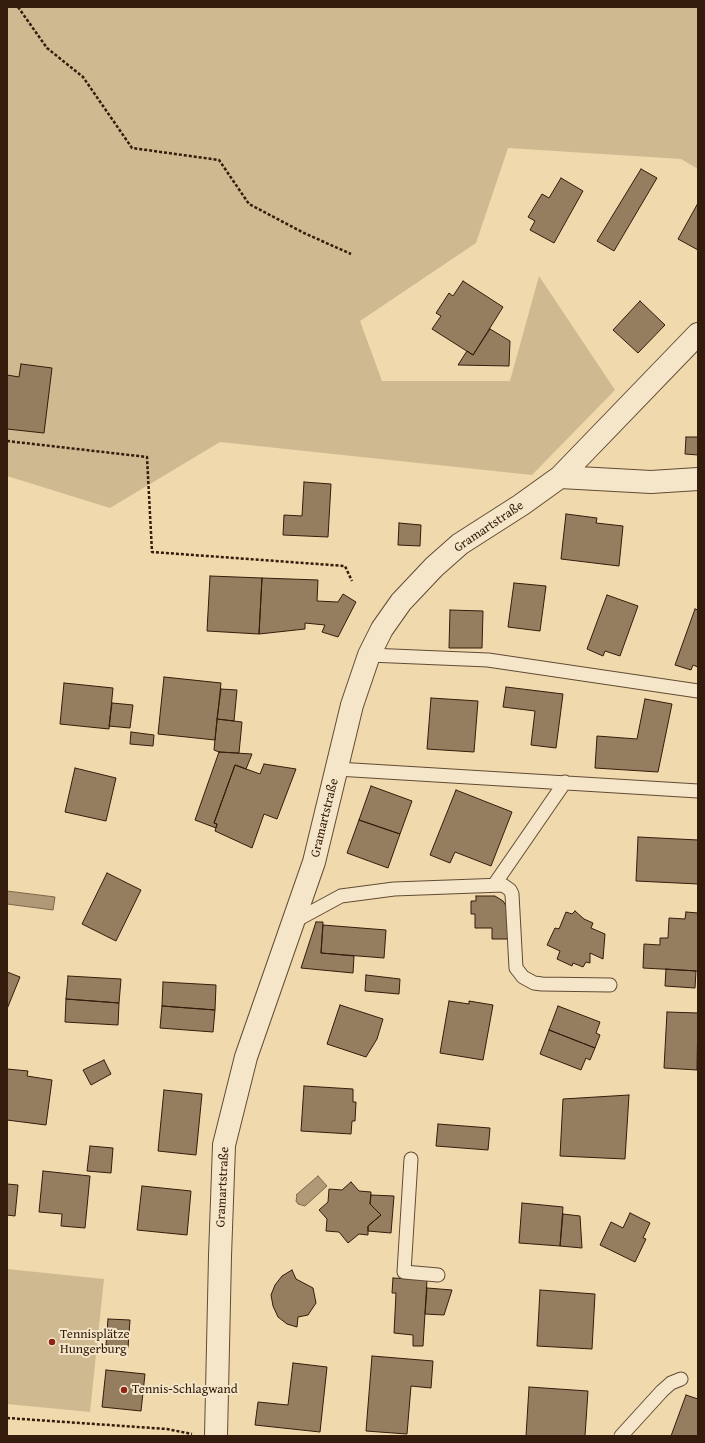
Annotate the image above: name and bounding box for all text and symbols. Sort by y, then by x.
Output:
street label: Gramartstraße [451,498,527,556]
street label: Gramartstraße [308,777,342,859]
street label: Gramartstraße [213,1146,233,1228]
place label: Tennisplätze Hungerburg [60,1327,129,1358]
marker: Tennisplätze Hungerburg [47,1337,57,1347]
place label: Tennis-Schlagwand [132,1382,238,1398]
marker: Tennis-Schlagwand [119,1385,129,1395]

